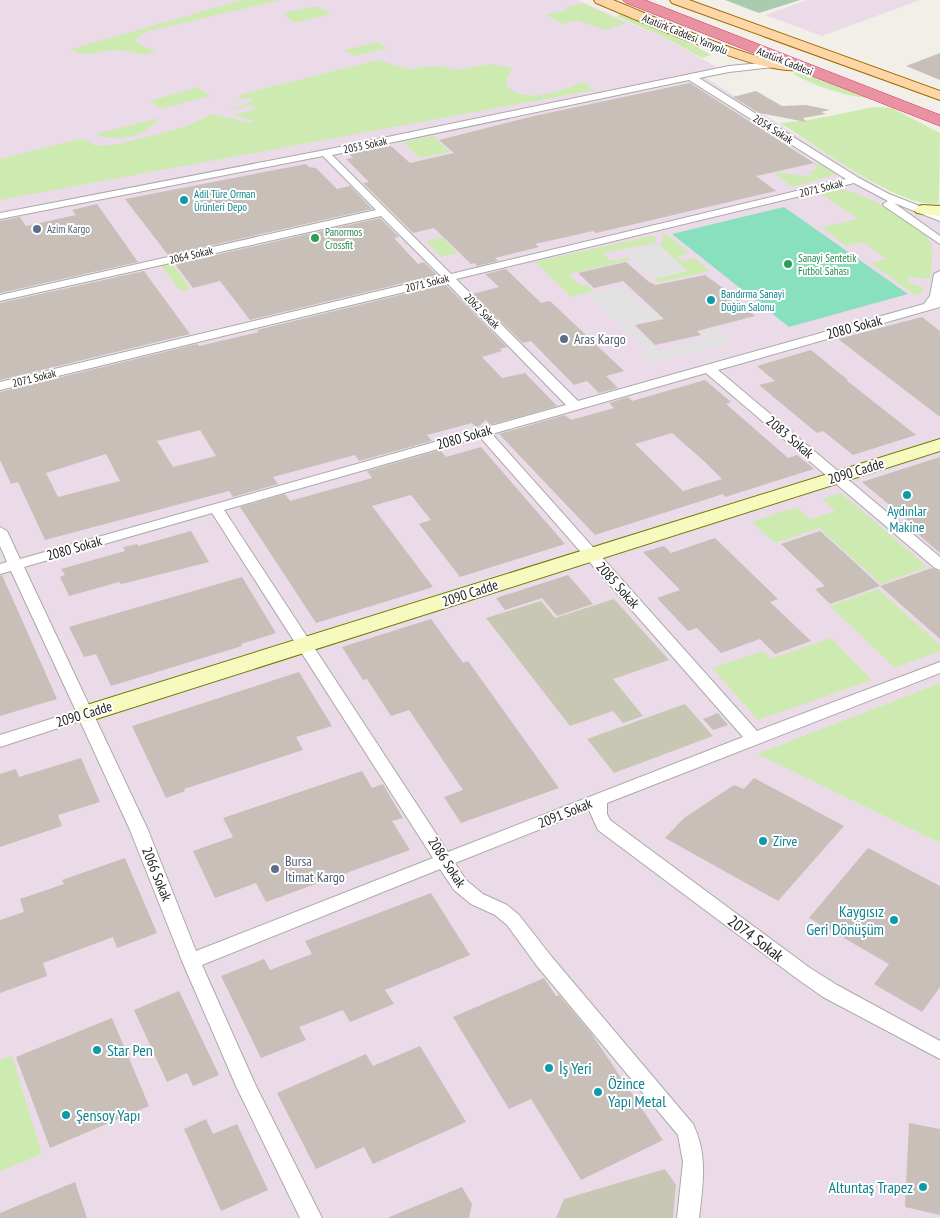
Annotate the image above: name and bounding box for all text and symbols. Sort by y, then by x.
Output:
street label: Atatürk Caddesi Yanyolu [640,10,730,58]
street label: Atatürk Caddesi [755,43,815,79]
street label: 2054 Sokak [750,111,796,147]
street label: 2053 Sokak [342,133,389,156]
street label: 2071 Sokak [798,176,845,200]
place label: Adil Türe Orman Ürünleri Depo [194,187,255,214]
marker: Adil Türe Orman Ürünleri Depo [178,194,190,206]
place label: Azim Kargo [47,222,90,236]
marker: Azim Kargo [31,223,43,235]
place label: Panormos Crossfit [325,225,363,252]
marker: Panormos Crossfit [309,232,321,244]
street label: 2064 Sokak [168,243,215,267]
place label: Sanayi Sentetik Futbol Sahası [798,251,857,278]
marker: Sanayi Sentetik Futbol Sahası [782,258,794,270]
street label: 2071 Sokak [404,271,451,295]
place label: Bandırma Sanayi Düğün Salonu [721,287,784,314]
street label: 2062 Sokak [461,290,503,332]
marker: Bandırma Sanayi Düğün Salonu [705,294,717,306]
street label: 2080 Sokak [824,311,884,343]
place label: Aras Kargo [574,330,626,348]
marker: Aras Kargo [558,333,570,345]
street label: 2071 Sokak [11,366,58,390]
street label: 2083 Sokak [763,412,818,462]
street label: 2080 Sokak [434,420,494,453]
street label: 2090 Cadde [826,454,887,488]
marker: Aydınlar Makine [901,489,913,501]
place label: Aydınlar Makine [887,502,927,536]
street label: 2080 Sokak [44,531,104,564]
street label: 2085 Sokak [592,558,644,613]
street label: 2090 Cadde [440,575,501,611]
street label: 2090 Cadde [54,697,115,731]
street label: 2091 Sokak [535,794,595,832]
place label: Zirve [773,832,797,850]
street label: 2086 Sokak [424,833,470,891]
marker: Zirve [757,835,769,847]
street label: 2066 Sokak [138,844,176,904]
place label: Bursa İtimat Kargo [285,852,345,886]
marker: Bursa İtimat Kargo [269,863,281,875]
place label: Kaygısız Geri Dönüşüm [806,901,884,939]
street label: 2074 Sokak [724,911,789,966]
marker: Kaygısız Geri Dönüşüm [888,914,900,926]
place label: Star Pen [107,1040,153,1060]
marker: Star Pen [91,1044,103,1056]
place label: İş Yeri [559,1058,592,1078]
marker: İş Yeri [543,1062,555,1074]
place label: Özince Yapı Metal [608,1073,666,1111]
marker: Özince Yapı Metal [592,1086,604,1098]
place label: Şensoy Yapı [76,1105,140,1125]
marker: Şensoy Yapı [60,1109,72,1121]
place label: Altuntaş Trapez [828,1177,913,1197]
marker: Altuntaş Trapez [917,1181,929,1193]

